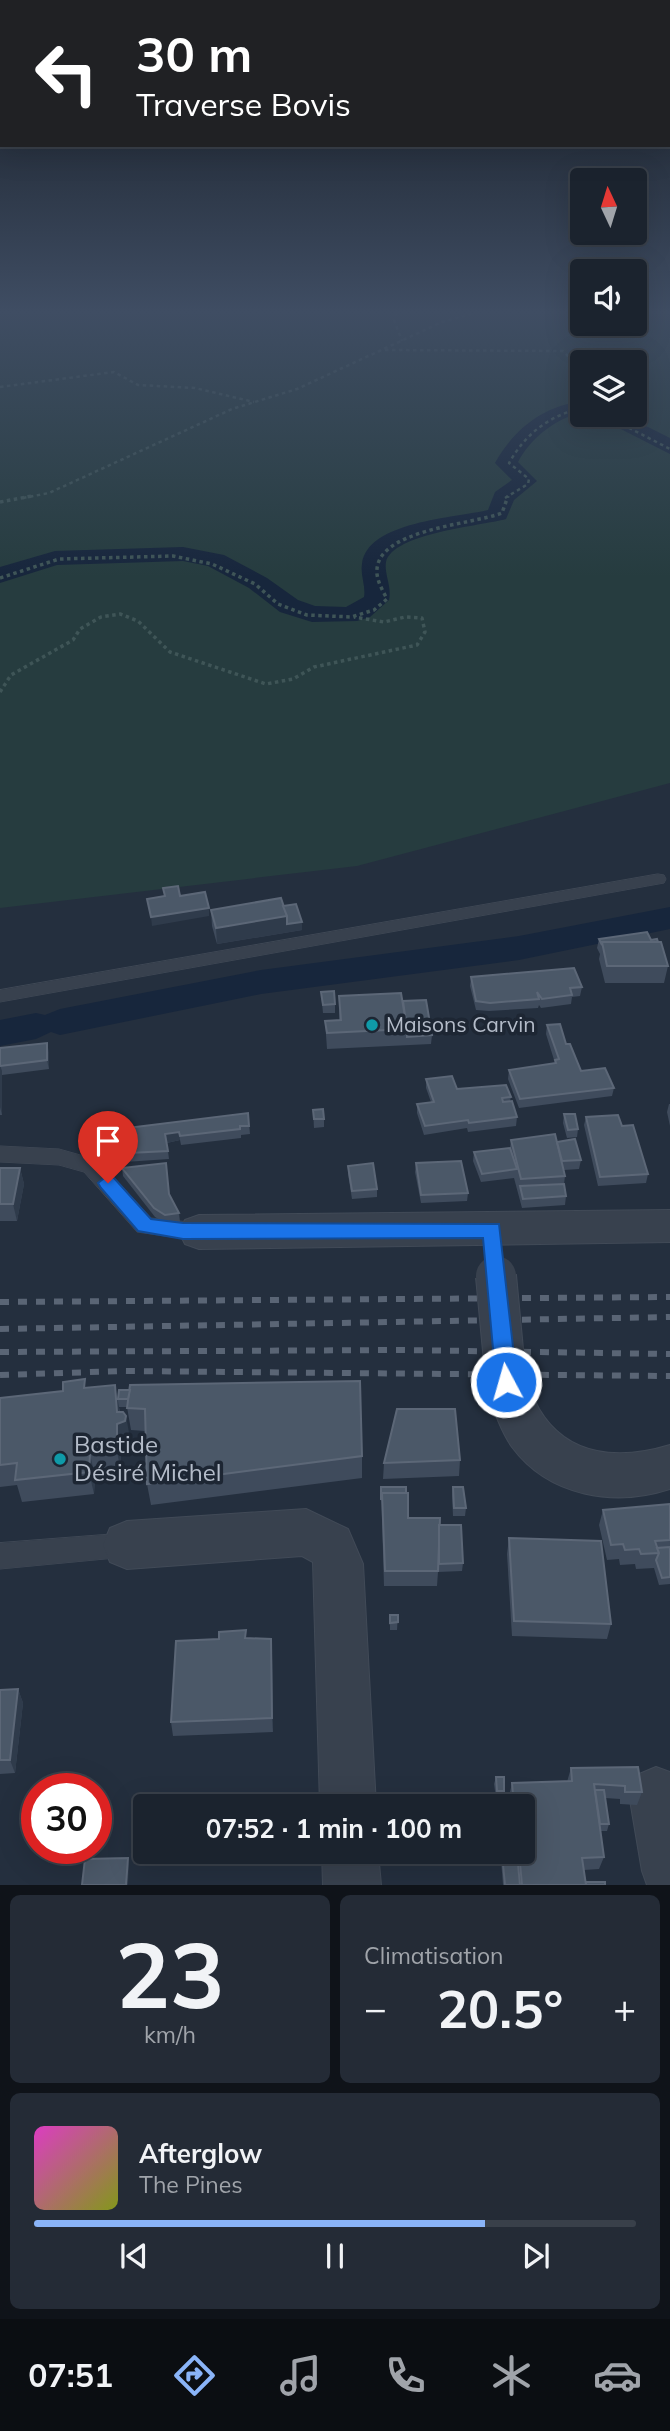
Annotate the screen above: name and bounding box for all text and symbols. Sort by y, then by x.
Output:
text: 30 m [136,23,252,84]
icon: left [21,28,112,119]
text: Traverse Bovis [136,84,351,124]
north arrow [570,168,648,245]
map controls [570,168,647,427]
button: sound [570,259,647,336]
button: layers [570,350,647,427]
place label: Maisons Carvin [386,1011,536,1037]
marker: Maisons Carvin [364,1017,380,1033]
pin [78,1111,138,1183]
icon: arrive [89,1122,127,1160]
position arrow [469,1345,543,1419]
place label: Bastide Désiré Michel [74,1429,222,1487]
marker: Bastide Désiré Michel [52,1451,68,1467]
speed limit sign: 30 [21,1773,112,1864]
text: 07:52 · 1 min · 100 m [206,1812,462,1845]
text: 23 [115,1917,225,2031]
text: Climatisation [364,1941,504,1970]
text: 20.5° [437,1976,563,2041]
text: − [364,1984,387,2032]
text: + [613,1984,636,2032]
text: km/h [144,2020,196,2049]
text: Afterglow [139,2137,262,2170]
text: The Pines [139,2170,243,2199]
icon: previous [115,2237,153,2275]
icon: pause [316,2237,354,2275]
icon: next [517,2237,555,2275]
icon: directions [170,2351,219,2400]
icon: music [276,2351,325,2400]
icon: phone [381,2351,430,2400]
icon: climate [487,2351,536,2400]
icon: car [593,2351,642,2400]
text: 07:51 [28,2355,113,2395]

